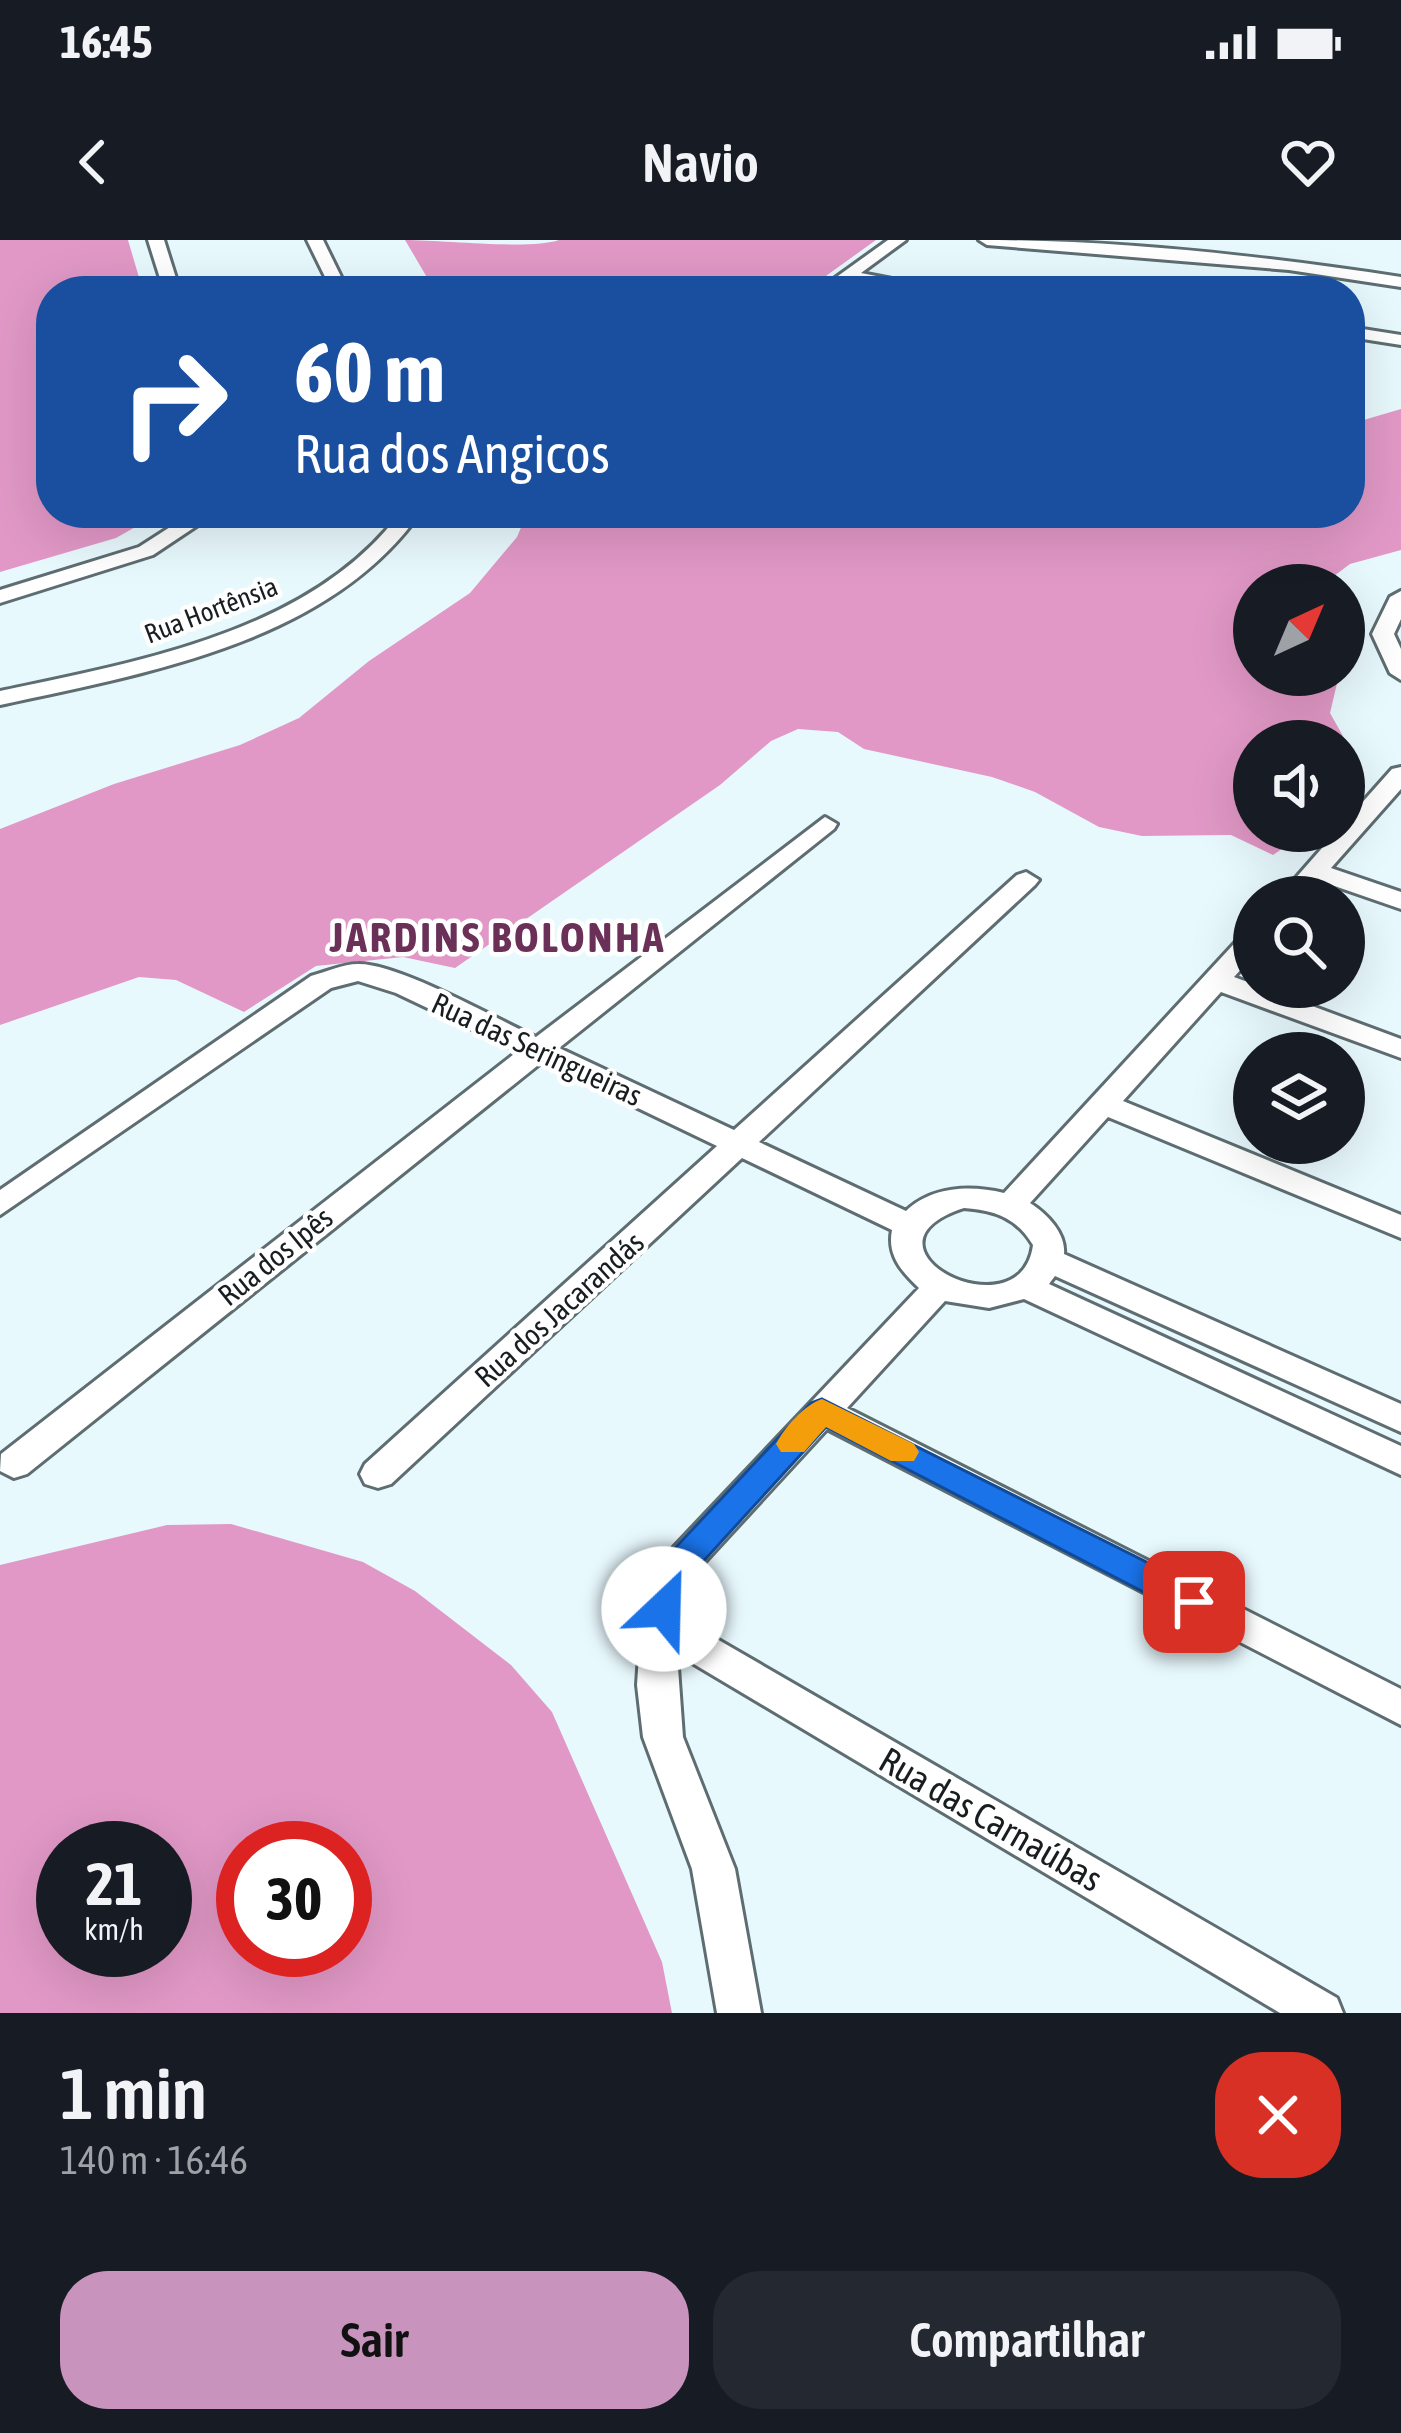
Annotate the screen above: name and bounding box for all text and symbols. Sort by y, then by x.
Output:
text: 16:45 [60,16,153,68]
icon: back [60,129,126,195]
icon: heart [1275,129,1341,195]
text: Navio [642,132,759,193]
icon: right [96,324,252,480]
text: 60 m [294,324,445,420]
text: Rua dos Angicos [294,423,610,484]
north arrow [1233,564,1365,696]
map controls [1233,564,1365,1164]
street label: Rua Hortênsia [140,570,282,650]
button: sound [1233,720,1365,852]
button: search [1233,876,1365,1008]
district label: JARDINS BOLONHA [329,913,666,961]
street label: Rua das Seringueiras [427,985,647,1113]
button: layers [1233,1032,1365,1164]
street label: Rua dos Ipês [211,1200,339,1312]
street label: Rua dos Jacarandás [468,1225,650,1393]
position arrow [601,1546,727,1672]
pin [1143,1551,1245,1653]
icon: arrive [1161,1569,1227,1635]
street label: Rua das Carnaúbas [872,1738,1110,1900]
speed limit sign: 30 [216,1821,372,1977]
text: 21 [86,1849,142,1918]
text: km/h [84,1912,144,1946]
text: 1 min [60,2052,207,2134]
button: close [1215,2052,1341,2178]
text: 140 m · 16:46 [60,2138,248,2182]
button: Sair [60,2271,689,2409]
button: Compartilhar [713,2271,1341,2409]

